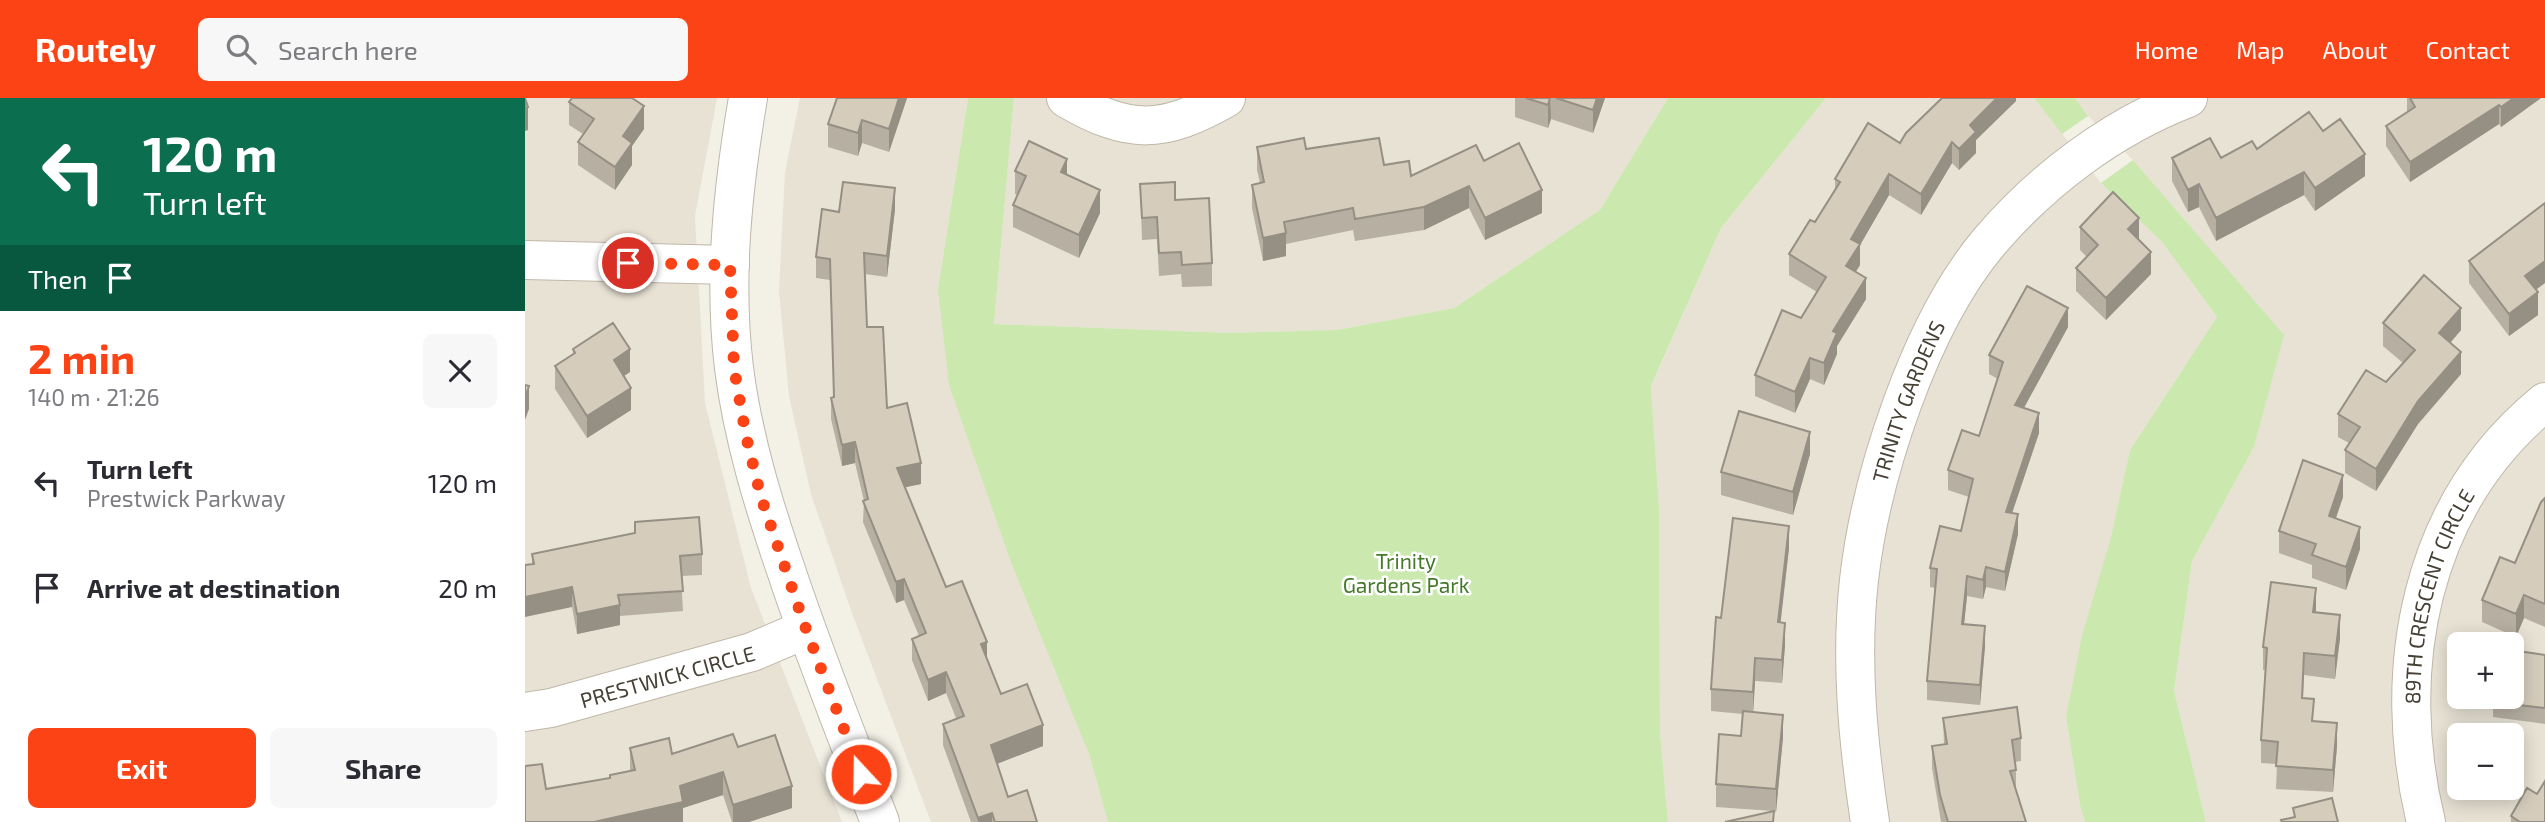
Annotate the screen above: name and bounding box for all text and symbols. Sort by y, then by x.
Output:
search box [198,18,688,81]
text: Routely [35,29,156,69]
icon: search [222,30,260,68]
text: Search here [278,34,418,65]
text: Home [2135,35,2198,64]
text: Map [2236,35,2284,64]
text: About [2322,35,2388,64]
text: Contact [2426,35,2510,64]
text: 120 m [143,123,277,182]
icon: left [28,126,119,217]
text: Turn left [143,183,267,221]
pin [598,233,658,293]
icon: arrive [609,244,647,282]
icon: arrive [101,259,139,297]
text: Then [28,263,87,294]
street label: TRINITY GARDENS [1866,316,1949,485]
text: 2 min [28,332,135,382]
button: close [423,334,497,408]
text: 140 m · 21:26 [28,383,160,411]
text: Turn left [87,453,193,484]
icon: left [28,464,66,502]
text: 120 m [428,467,497,498]
text: Prestwick Parkway [87,484,286,512]
street label: 89TH CRESCENT CIRCLE [2399,484,2478,704]
park label: Trinity Gardens Park [1343,548,1470,597]
icon: arrive [28,569,66,607]
text: Arrive at destination [87,572,340,603]
text: 20 m [438,572,497,603]
map controls [2447,632,2524,800]
button: + [2447,632,2524,709]
street label: PRESTWICK CIRCLE [577,639,758,712]
button: − [2447,723,2524,800]
button: Exit [28,728,256,808]
button: Share [270,728,497,808]
position arrow [824,737,898,811]

